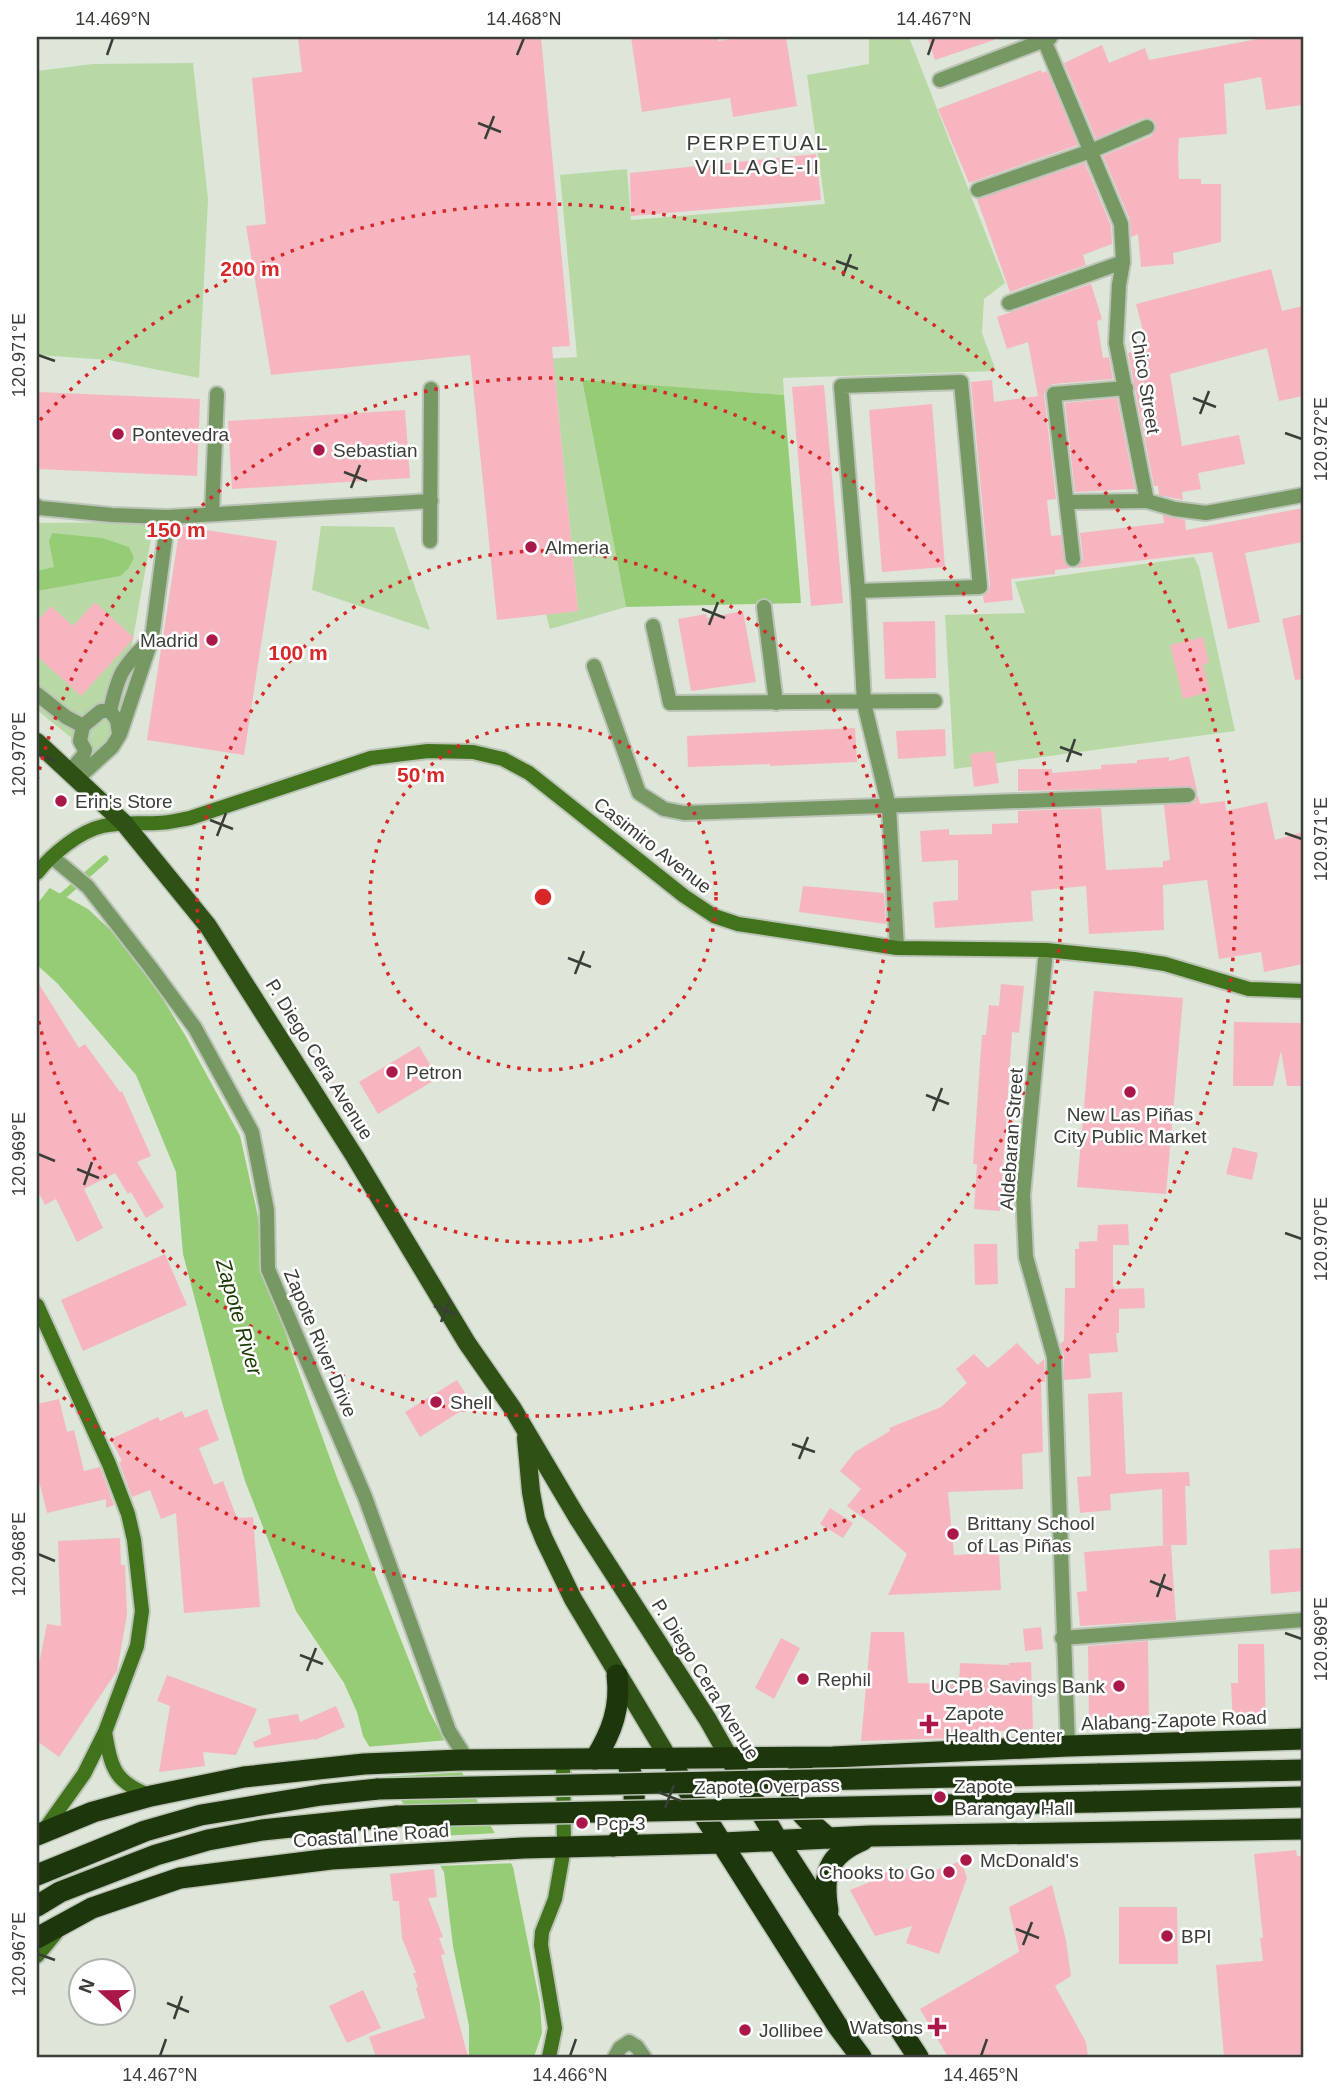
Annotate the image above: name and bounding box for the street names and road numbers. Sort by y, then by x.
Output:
street label: Chico Street [1127,329,1164,436]
street label: Casimiro Avenue [590,793,716,898]
street label: P. Diego Cera Avenue [262,975,378,1143]
street label: Aldebaran Street [996,1066,1027,1211]
street label: Zapote River Drive [280,1266,361,1420]
street label: P. Diego Cera Avenue [648,1595,764,1763]
street label: Alabang-Zapote Road [1081,1707,1267,1734]
street label: Zapote Overpass [694,1775,840,1798]
street label: Coastal Line Road [292,1820,450,1851]

